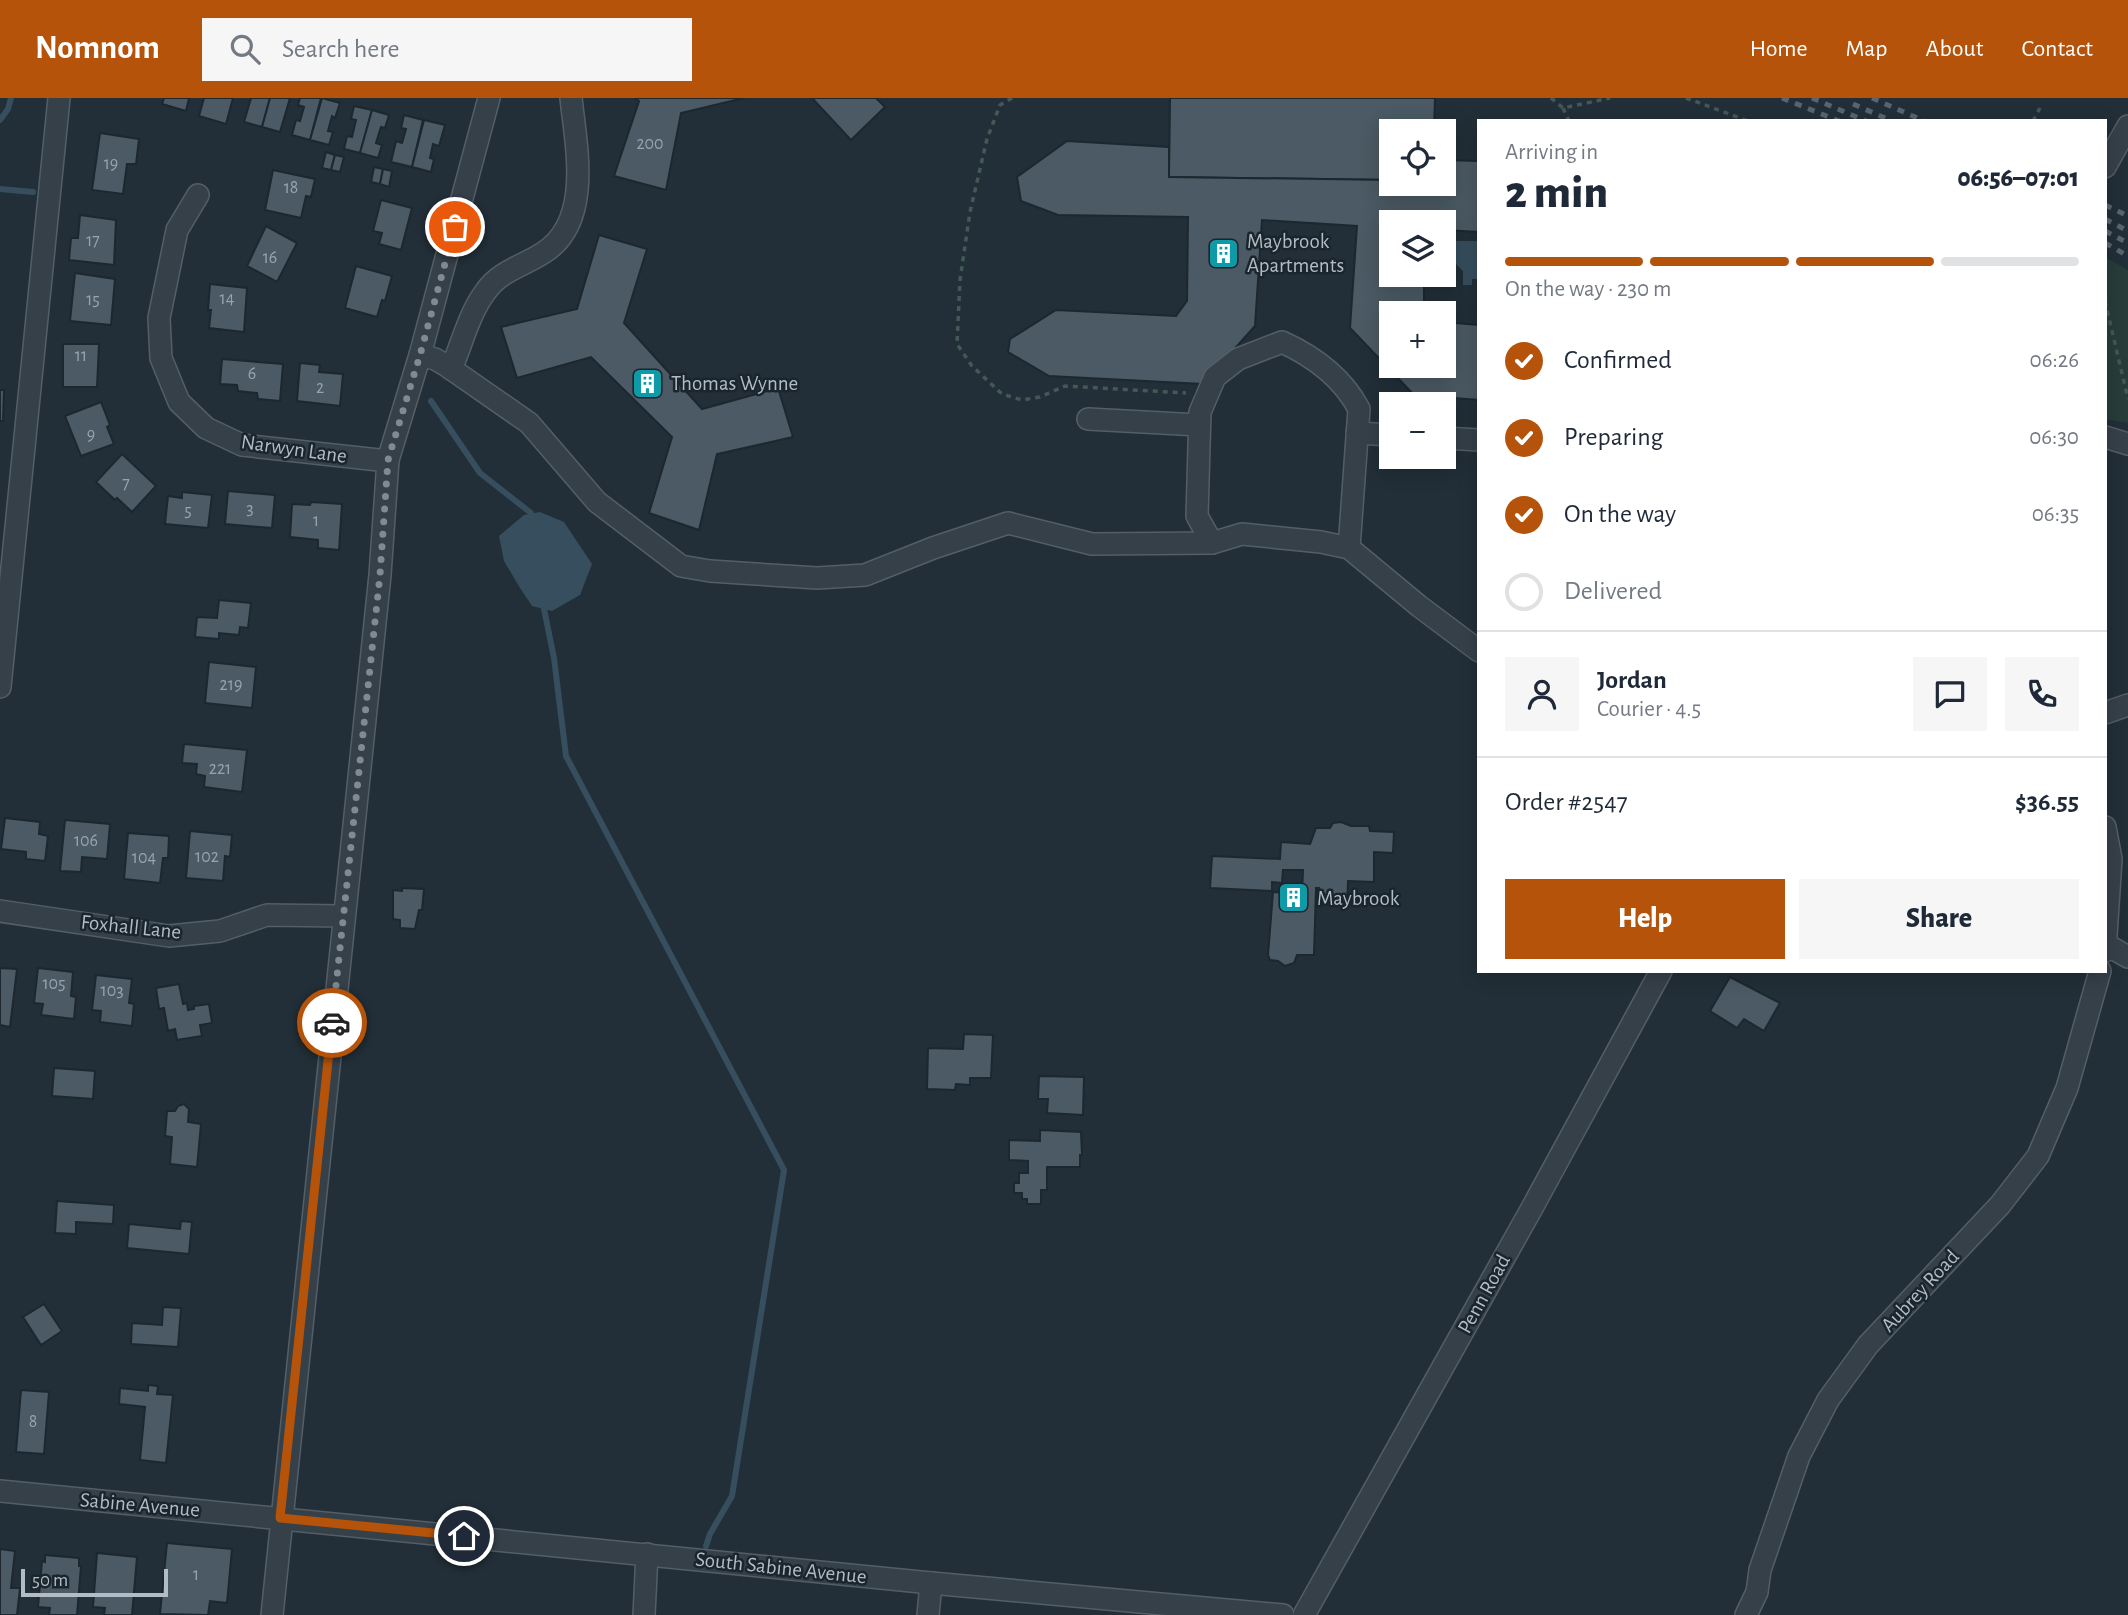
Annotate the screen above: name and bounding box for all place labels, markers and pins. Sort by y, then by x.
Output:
pin [425,197,485,257]
place label: Maybrook Apartments [1247,231,1344,276]
building icon: Maybrook Apartments [1207,236,1241,270]
building icon: Thomas Wynne [631,366,665,400]
place label: Thomas Wynne [671,373,798,394]
building icon: Maybrook [1277,881,1311,915]
place label: Maybrook [1317,888,1400,909]
pin [434,1506,494,1566]

